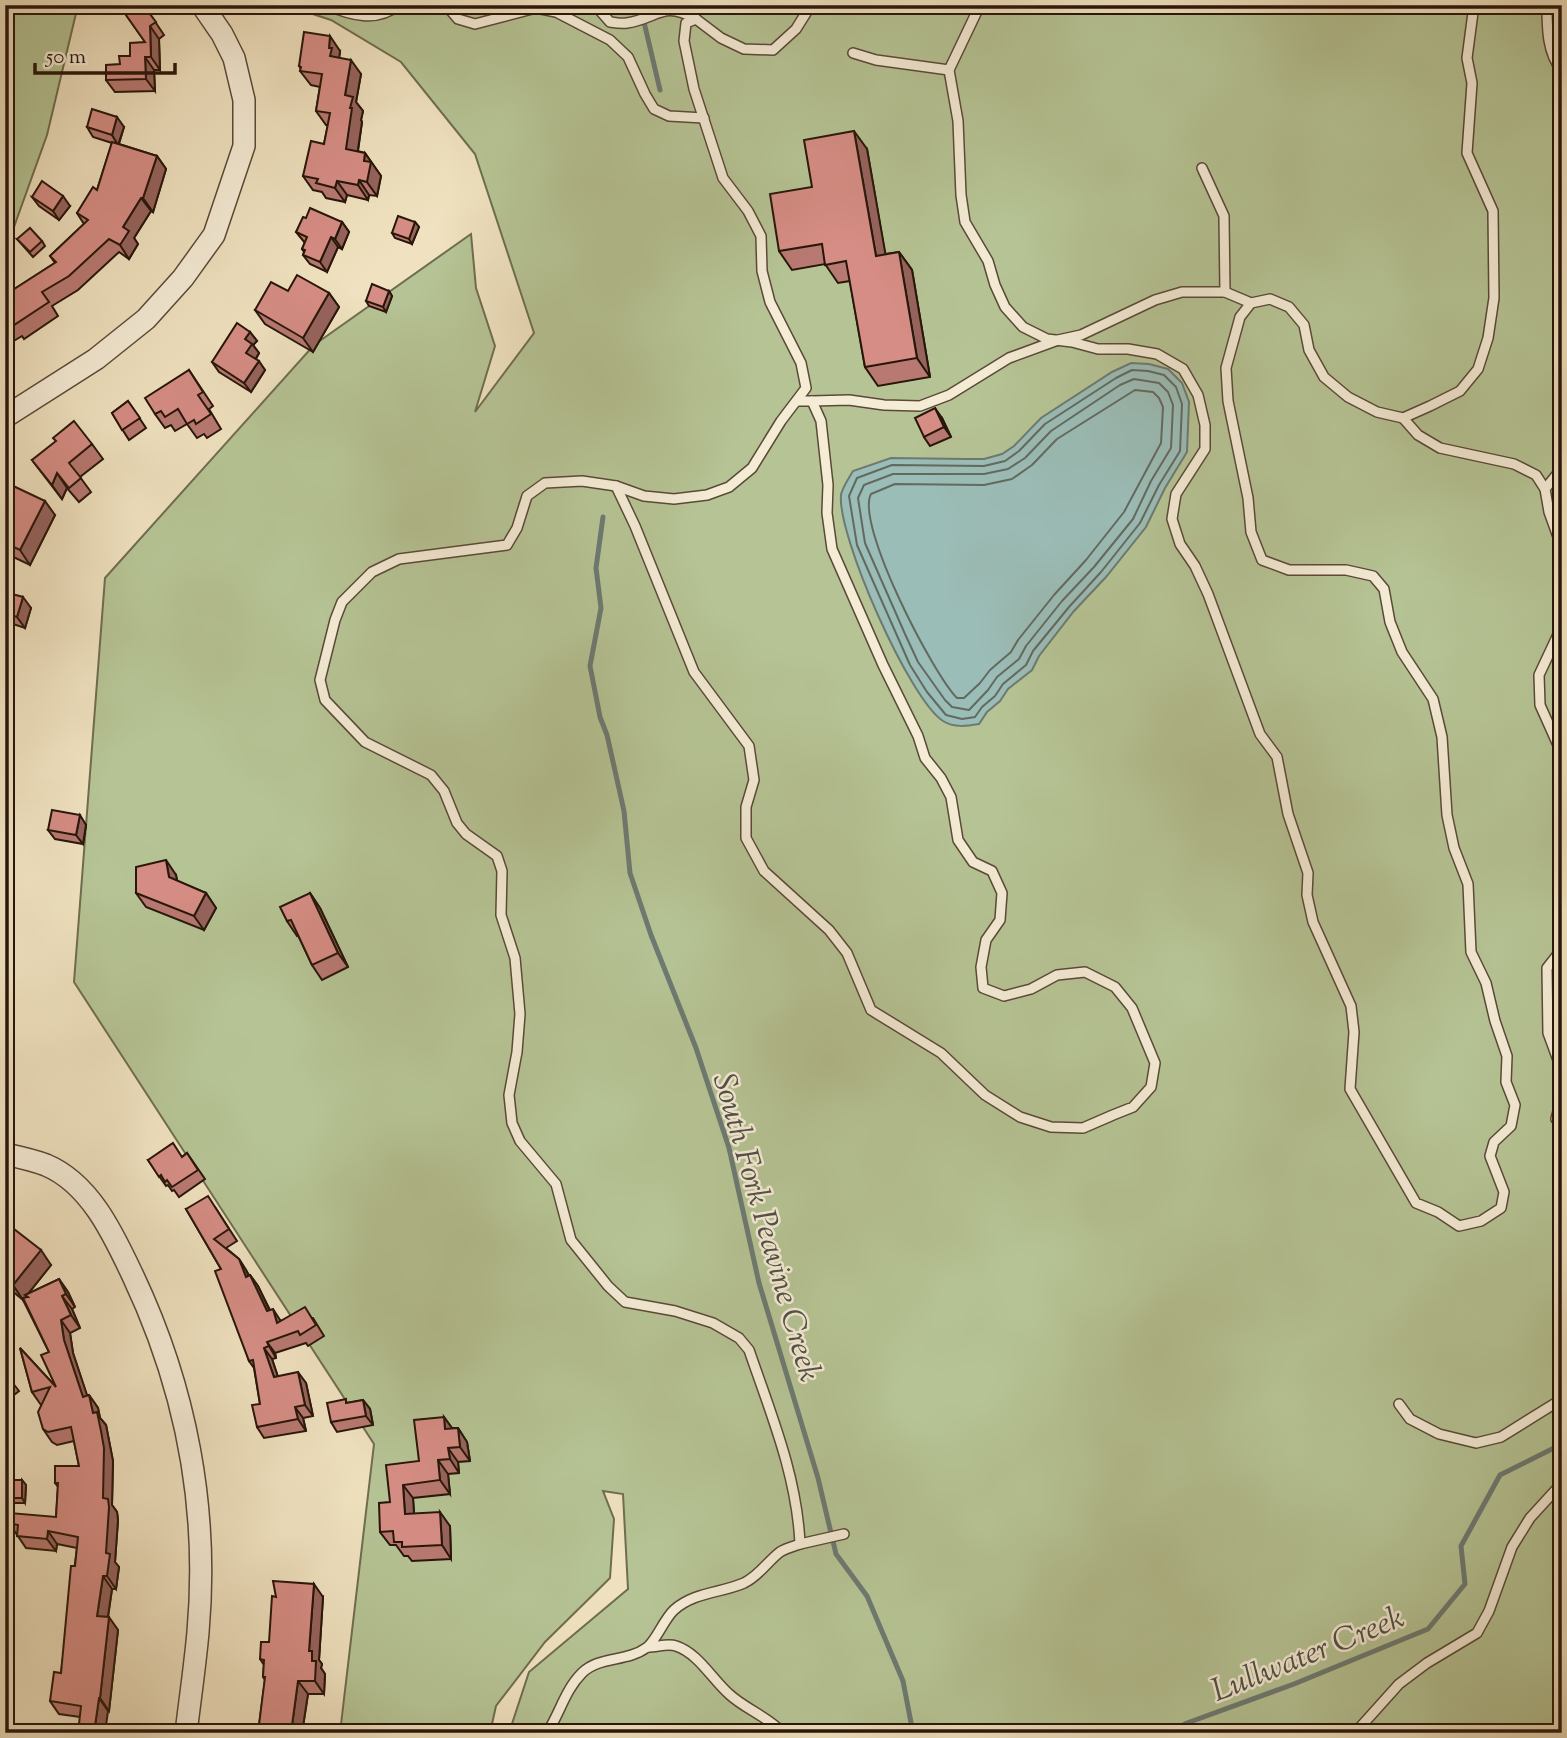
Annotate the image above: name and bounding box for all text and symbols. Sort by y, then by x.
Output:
scale bar [35,32,175,76]
text: 50 m [45,43,86,73]
water label: South Fork Peavine Creek [699,1068,831,1387]
water label: Lullwater Creek [1205,1596,1411,1715]

